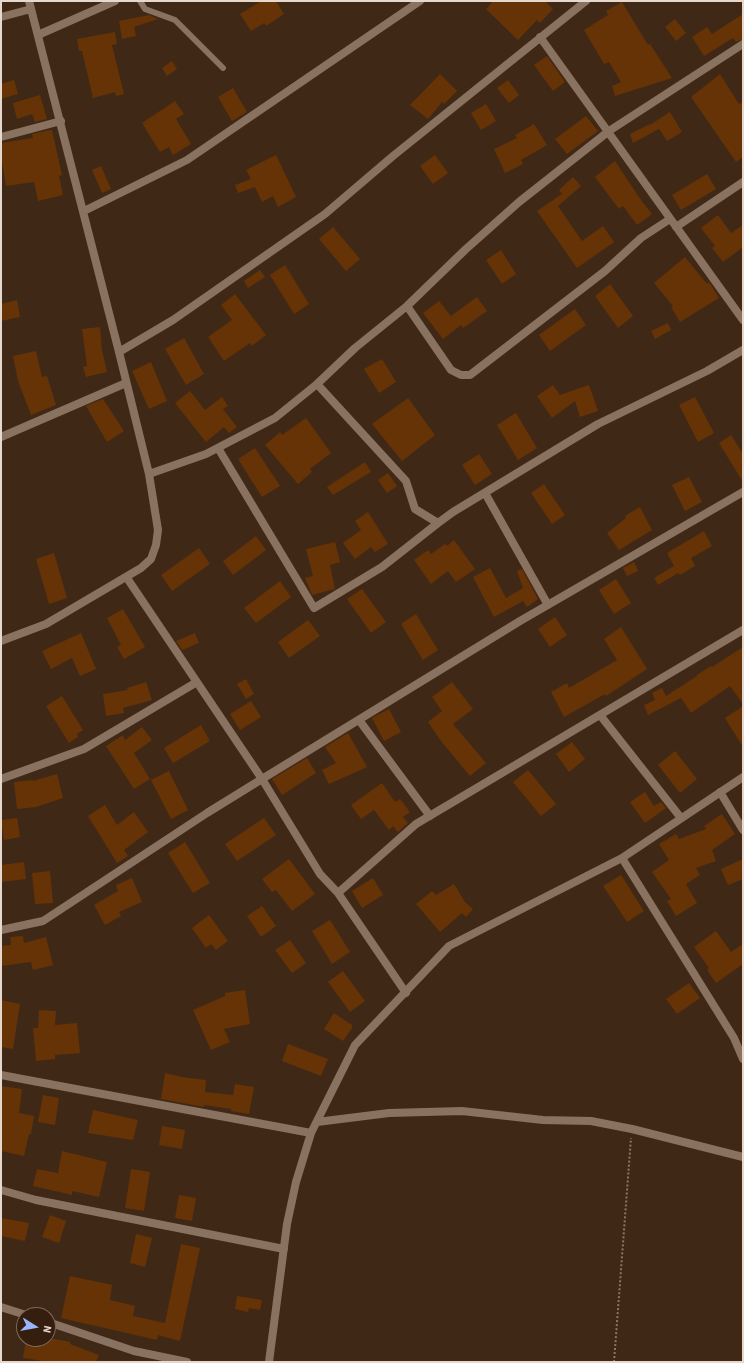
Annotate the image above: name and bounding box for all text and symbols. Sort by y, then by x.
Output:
north arrow [16,1307,56,1347]
text: N [39,1324,55,1334]

